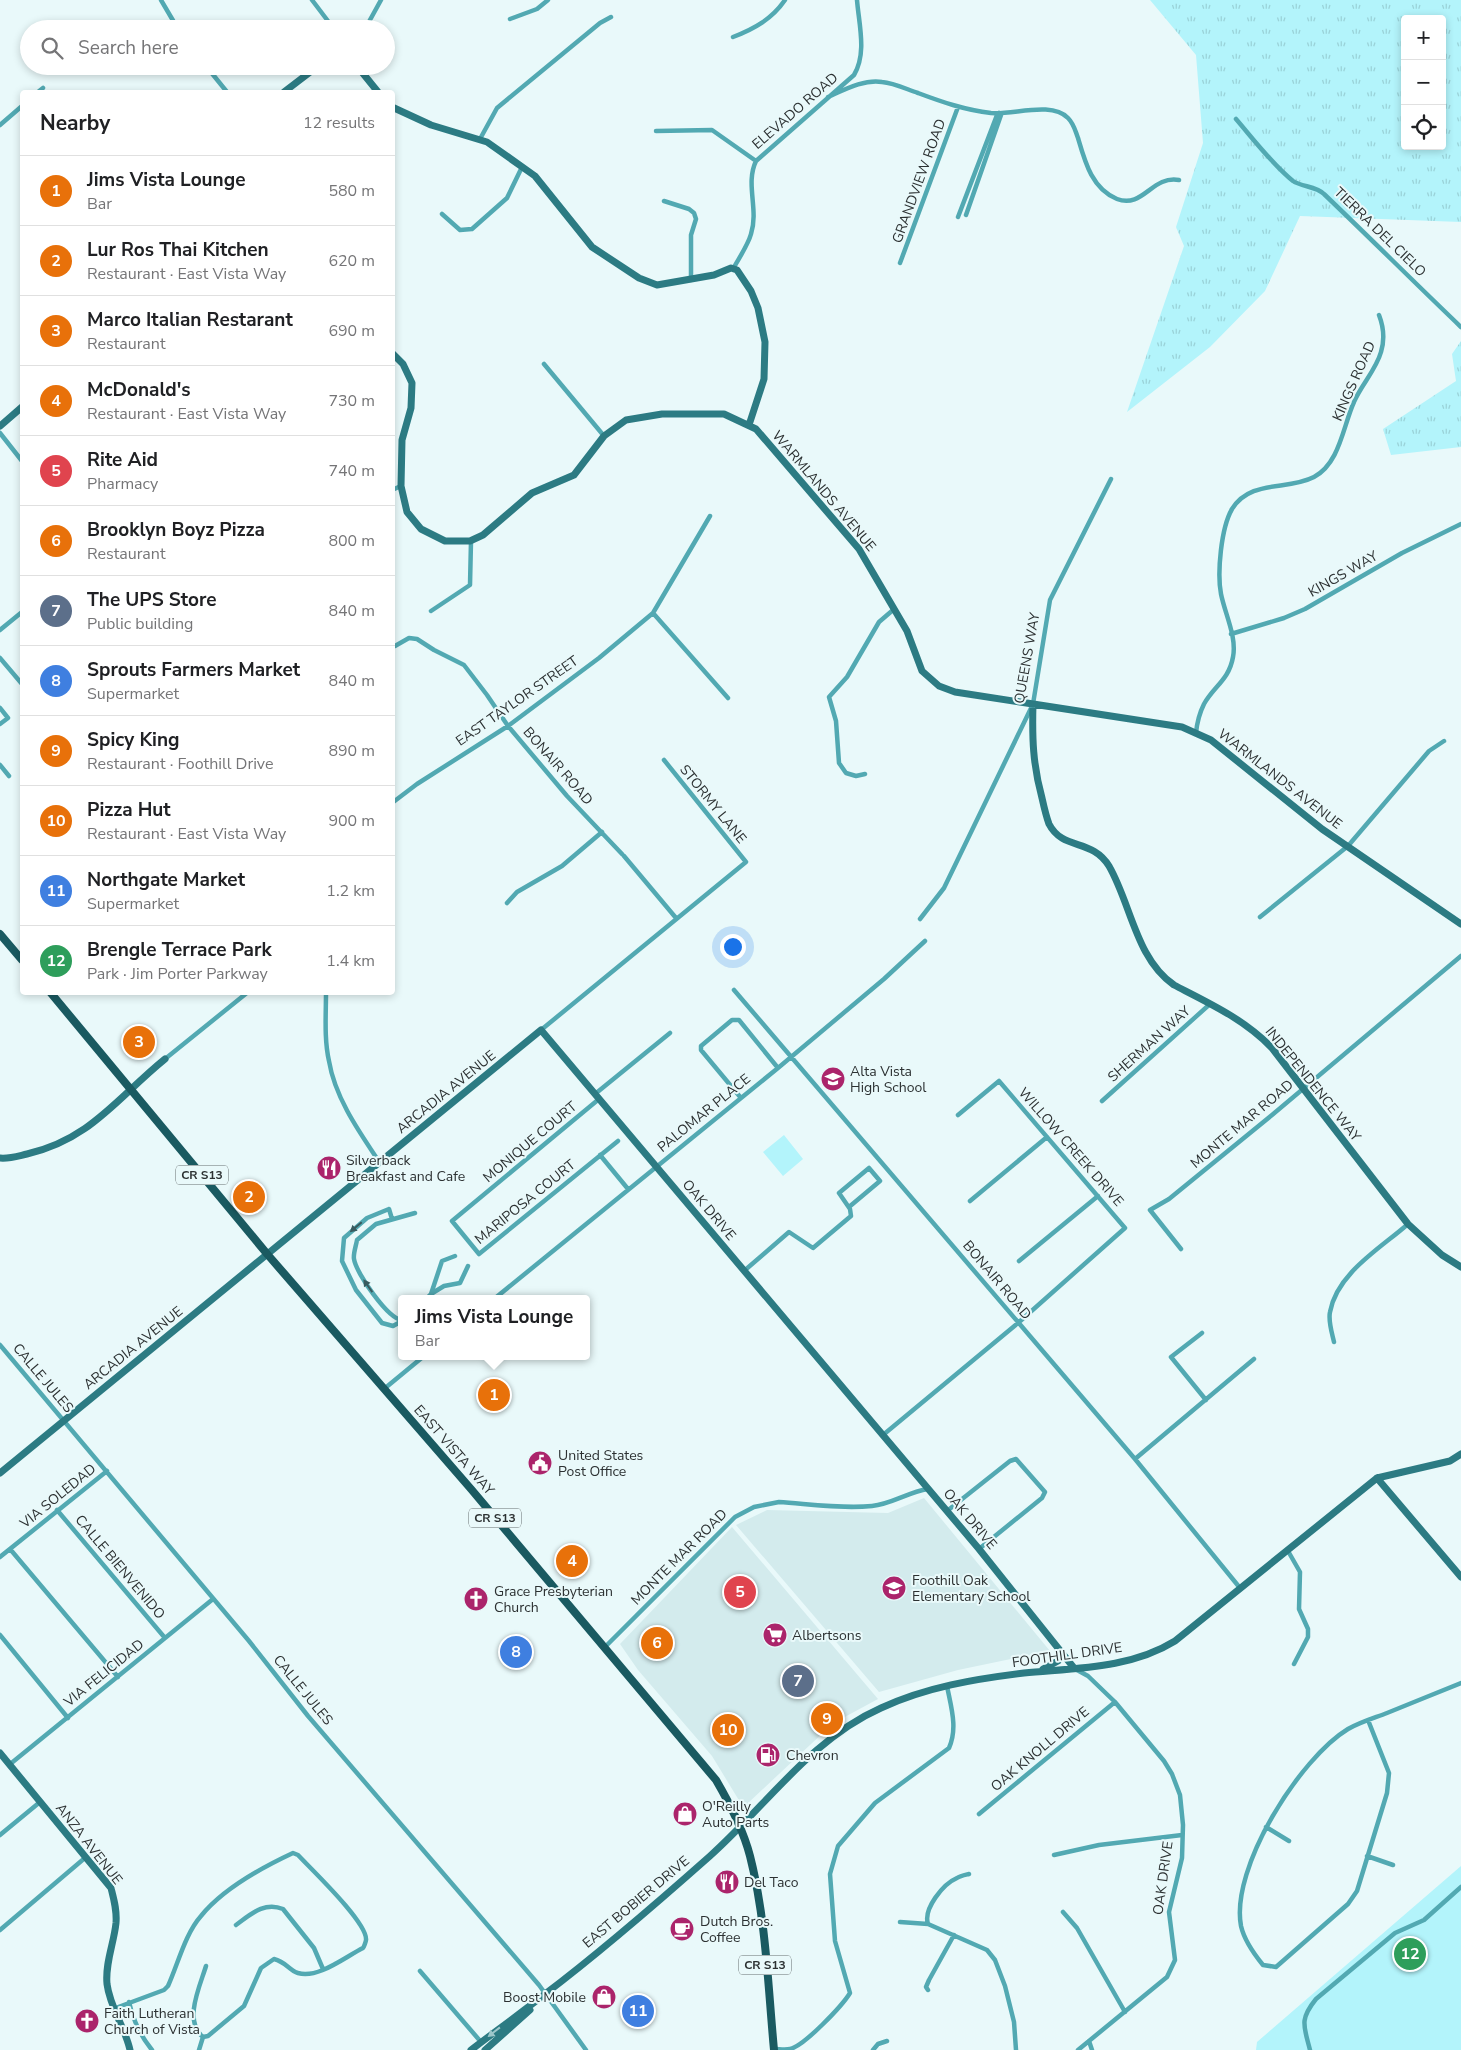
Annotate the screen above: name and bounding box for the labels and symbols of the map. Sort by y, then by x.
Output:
street label: ELEVADO ROAD [748,68,842,154]
street label: GRANDVIEW ROAD [888,116,950,246]
street label: TIERRA DEL CIELO [1330,183,1430,281]
street label: KINGS ROAD [1328,338,1380,424]
street label: WARMLANDS AVENUE [768,426,880,556]
street label: KINGS WAY [1305,546,1382,602]
street label: QUEENS WAY [1010,610,1044,705]
street label: EAST TAYLOR STREET [452,651,582,750]
street label: BONAIR ROAD [519,723,597,809]
street label: WARMLANDS AVENUE [1214,725,1346,833]
street label: STORMY LANE [675,761,751,847]
your location [720,934,746,960]
street label: SHERMAN WAY [1104,1001,1195,1086]
pin: 3 [123,1023,155,1061]
street label: INDEPENDENCE WAY [1261,1023,1366,1146]
street label: ARCADIA AVENUE [392,1046,500,1138]
place label: Alta Vista High School [850,1062,927,1097]
school or university icon: Alta Vista High School [820,1066,846,1092]
street label: PALOMAR PLACE [653,1069,755,1157]
street label: MONTE MAR ROAD [1187,1075,1297,1173]
street label: WILLOW CREEK DRIVE [1014,1083,1128,1211]
street label: MONIQUE COURT [479,1097,581,1187]
place label: Silverback Breakfast and Cafe [346,1151,465,1186]
restaurant icon: Silverback Breakfast and Cafe [316,1155,342,1181]
street label: MARIPOSA COURT [471,1155,580,1249]
road number: CR S13 [176,1166,228,1184]
street label: OAK DRIVE [678,1175,740,1245]
pin: 2 [233,1178,265,1216]
one-way arrow [350,1221,362,1232]
street label: BONAIR ROAD [958,1236,1036,1324]
one-way arrow [364,1279,373,1293]
street label: ARCADIA AVENUE [79,1302,187,1394]
street label: CALLE JULES [8,1339,78,1417]
pin: 1 [478,1376,510,1414]
street label: EAST VISTA WAY [410,1401,499,1500]
place label: United States Post Office [558,1446,644,1481]
public building icon: United States Post Office [527,1450,553,1476]
street label: VIA SOLEDAD [15,1459,100,1533]
street label: OAK DRIVE [939,1484,1001,1554]
street label: MONTE MAR ROAD [627,1505,731,1609]
road number: CR S13 [469,1509,521,1528]
street label: CALLE BIENVENIDO [71,1511,169,1623]
pin: 4 [556,1542,588,1580]
place label: Foothill Oak Elementary School [912,1571,1031,1606]
pin: 5 [724,1573,756,1611]
school or university icon: Foothill Oak Elementary School [881,1575,907,1601]
place label: Grace Presbyterian Church [494,1582,613,1617]
church icon: Grace Presbyterian Church [463,1586,489,1612]
supermarket icon: Albertsons [762,1622,788,1648]
pin: 6 [641,1624,673,1662]
place label: Albertsons [792,1626,862,1645]
pin: 8 [500,1633,532,1671]
street label: VIA FELICIDAD [59,1635,148,1712]
street label: FOOTHILL DRIVE [1011,1638,1123,1672]
street label: CALLE JULES [269,1651,337,1729]
pin: 7 [782,1662,814,1700]
pin: 9 [811,1700,843,1738]
street label: OAK KNOLL DRIVE [987,1702,1093,1796]
pin: 10 [712,1711,744,1749]
fuel station icon: Chevron [755,1742,781,1768]
place label: Chevron [786,1746,839,1765]
place label: O'Reilly Auto Parts [702,1797,769,1832]
street label: ANZA AVENUE [51,1799,127,1889]
shop icon: O'Reilly Auto Parts [672,1801,698,1827]
street label: OAK DRIVE [1148,1840,1178,1916]
street label: EAST BOBIER DRIVE [579,1852,693,1952]
restaurant icon: Del Taco [714,1869,740,1895]
place label: Del Taco [744,1873,799,1892]
place label: Dutch Bros. Coffee [700,1912,773,1947]
cafe icon: Dutch Bros. Coffee [669,1916,695,1942]
pin: 12 [1394,1935,1426,1973]
road number: CR S13 [739,1956,791,1974]
shop icon: Boost Mobile [591,1984,617,2010]
place label: Boost Mobile [503,1988,586,2007]
pin: 11 [622,1992,654,2030]
place label: Faith Lutheran Church of Vista [104,2004,200,2039]
church icon: Faith Lutheran Church of Vista [74,2008,100,2034]
one-way arrow [488,2026,501,2037]

